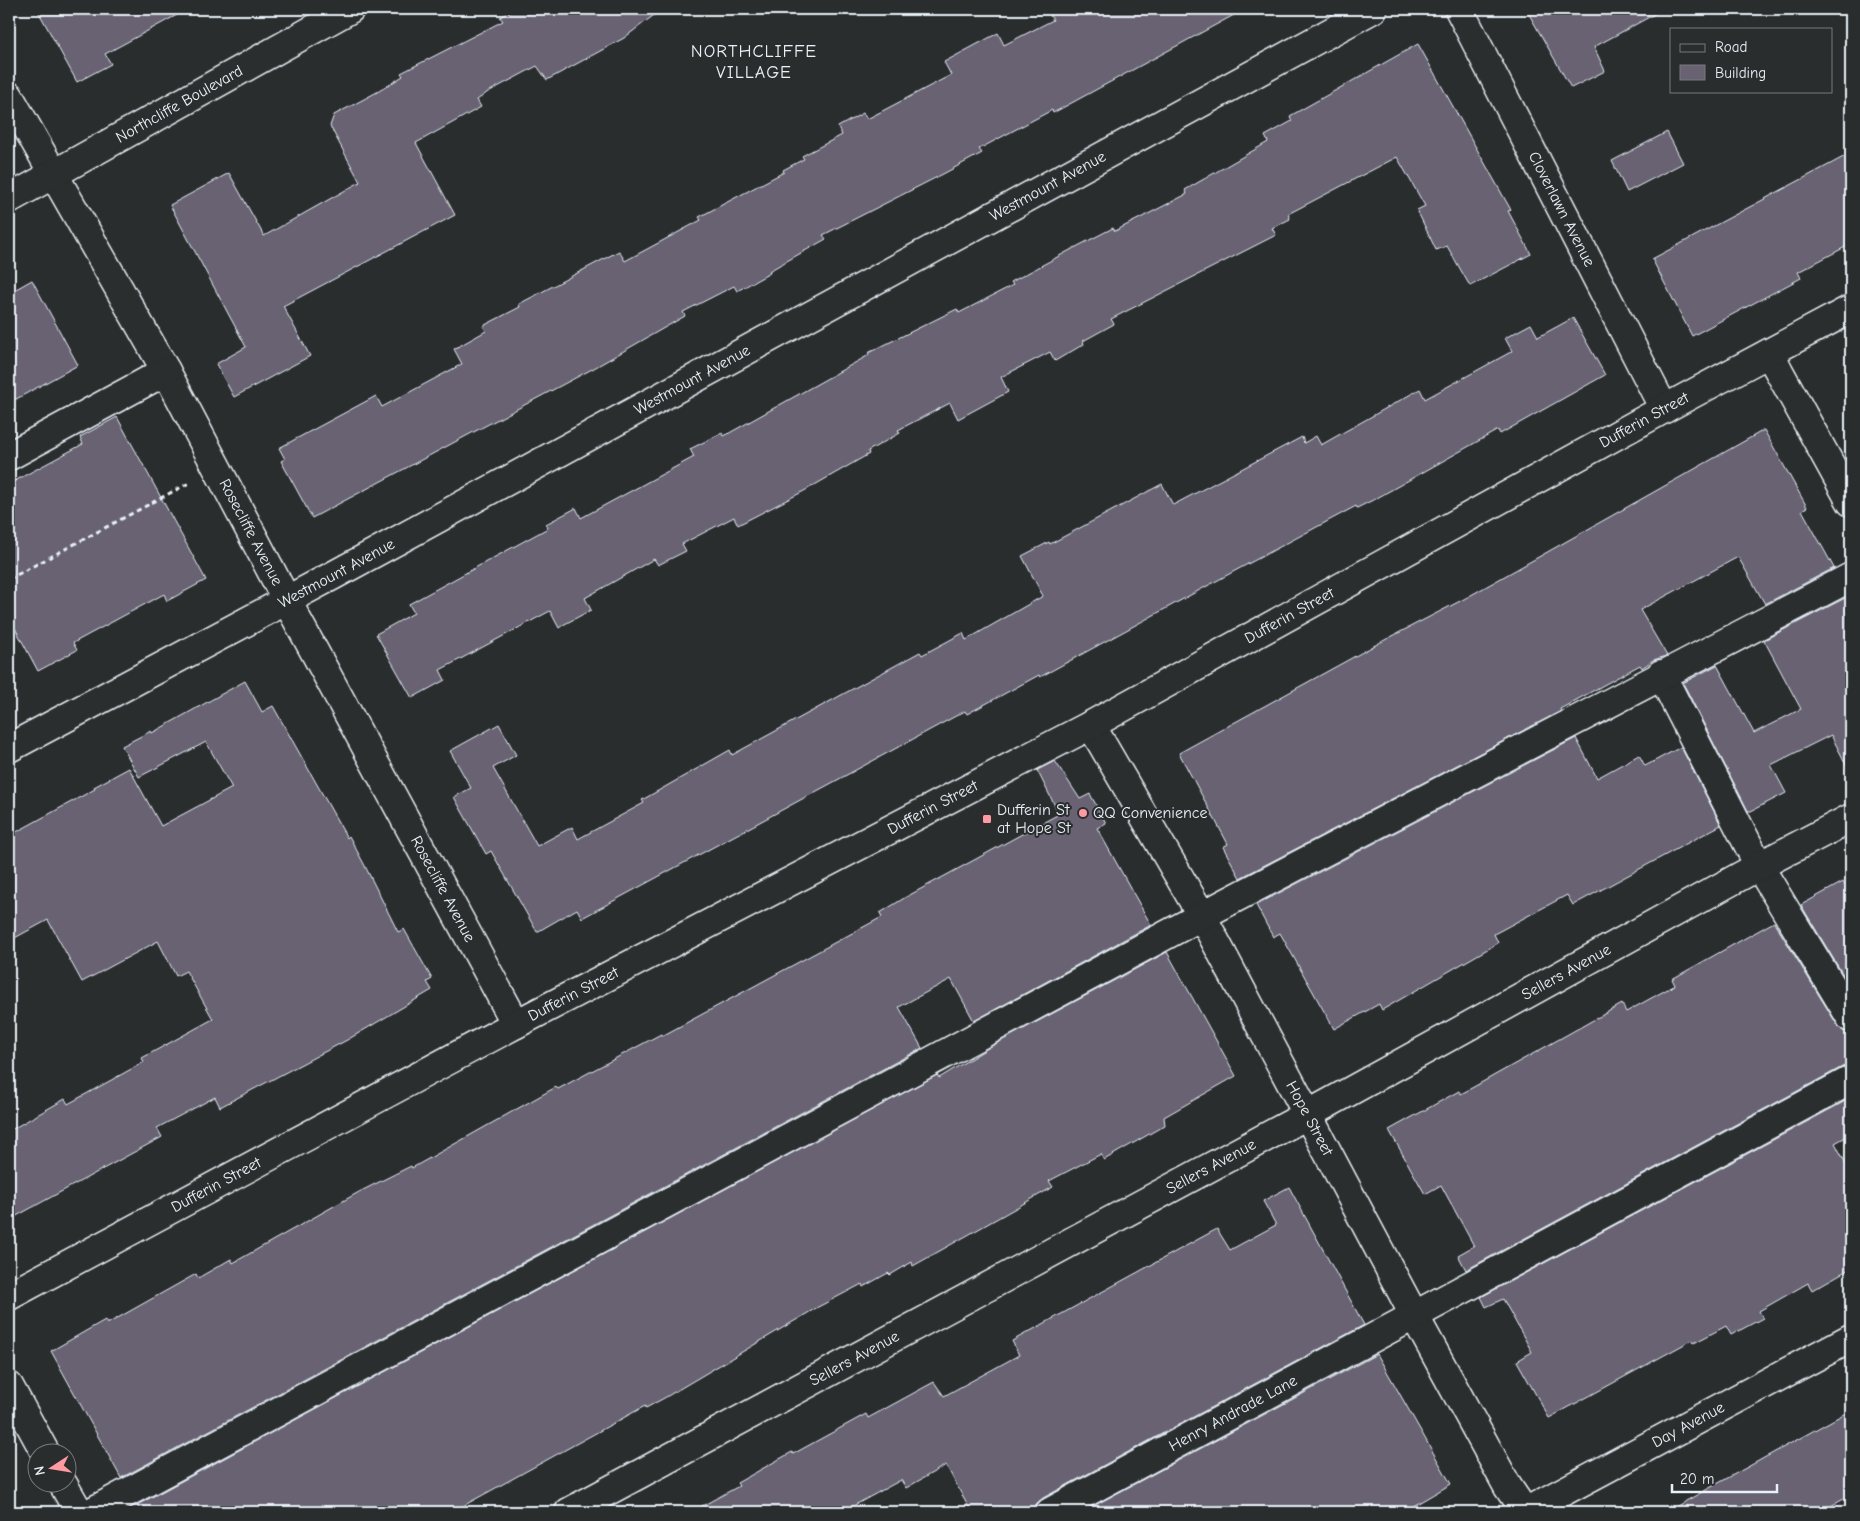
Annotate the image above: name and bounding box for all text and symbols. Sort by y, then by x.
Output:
legend [1670,28,1832,92]
text: Road [1715,38,1747,56]
district label: NORTHCLIFFE VILLAGE [691,41,817,83]
street label: Northcliffe Boulevard [113,62,246,147]
text: Building [1715,64,1766,82]
street label: Westmount Avenue [987,147,1109,225]
street label: Cloverlawn Avenue [1525,149,1599,270]
street label: Westmount Avenue [631,341,753,419]
street label: Dufferin Street [1596,388,1692,452]
street label: Rosecliffe Avenue [215,476,286,589]
street label: Westmount Avenue [275,535,398,612]
street label: Dufferin Street [1242,584,1338,647]
street label: Dufferin Street [884,776,981,838]
place label: Dufferin St at Hope St [997,801,1071,837]
place label: QQ Convenience [1093,804,1208,822]
marker: QQ Convenience [1077,807,1089,819]
marker: Dufferin St at Hope St [981,813,993,825]
street label: Rosecliffe Avenue [407,833,479,945]
street label: Sellers Avenue [1519,940,1614,1004]
street label: Dufferin Street [525,963,622,1025]
street label: Hope Street [1282,1078,1337,1159]
street label: Sellers Avenue [1163,1135,1259,1198]
street label: Dufferin Street [168,1153,264,1216]
street label: Sellers Avenue [806,1327,902,1390]
street label: Henry Andrade Lane [1166,1371,1300,1455]
street label: Day Avenue [1649,1398,1728,1452]
north arrow [28,1444,78,1494]
scale bar [1672,1461,1778,1493]
text: N [31,1464,49,1477]
text: 20 m [1680,1470,1714,1488]

